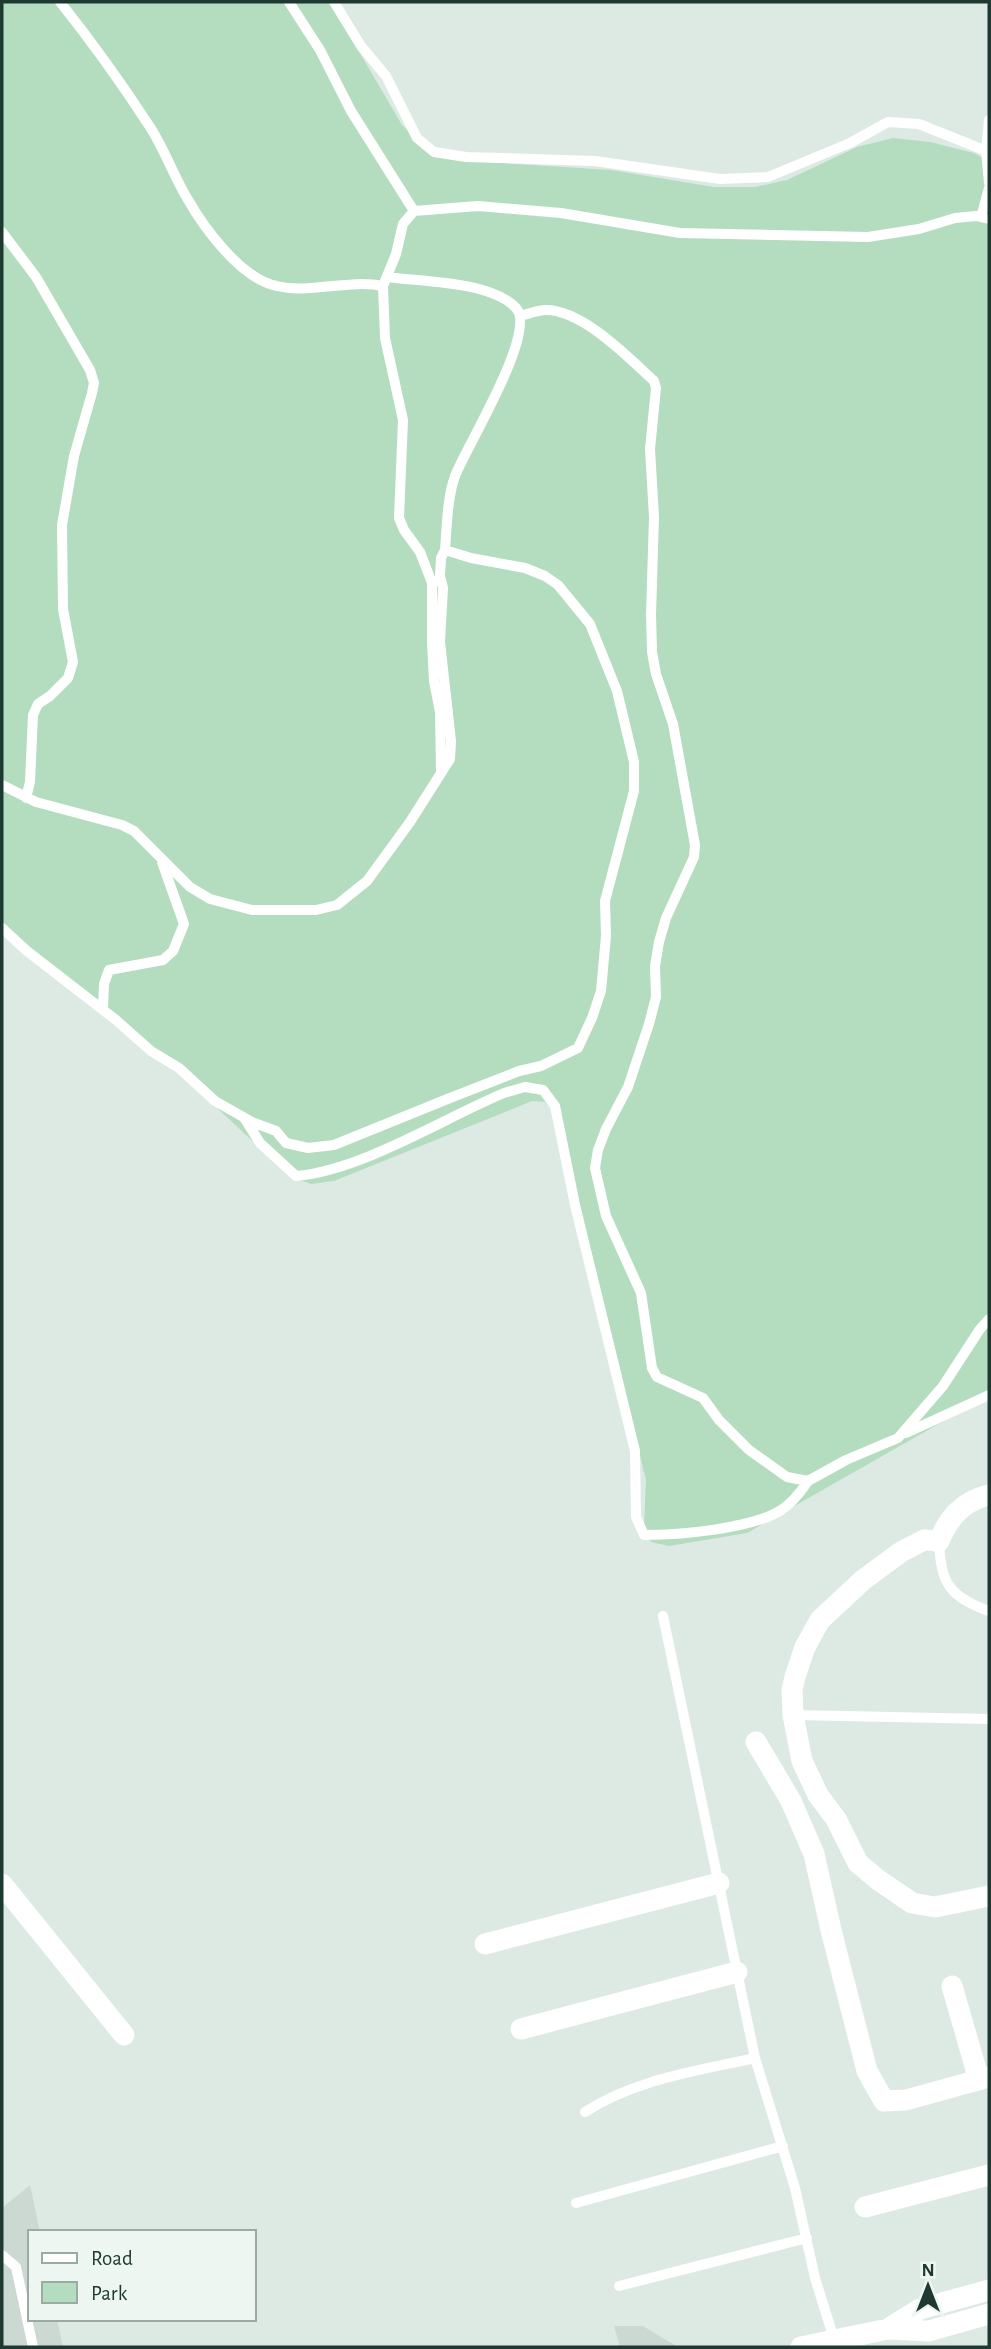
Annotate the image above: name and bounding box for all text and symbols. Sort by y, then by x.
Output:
legend [28,2230,256,2321]
text: Road [91,2248,133,2269]
north arrow [893,2251,963,2321]
text: N [921,2261,935,2280]
text: Park [91,2283,128,2304]

